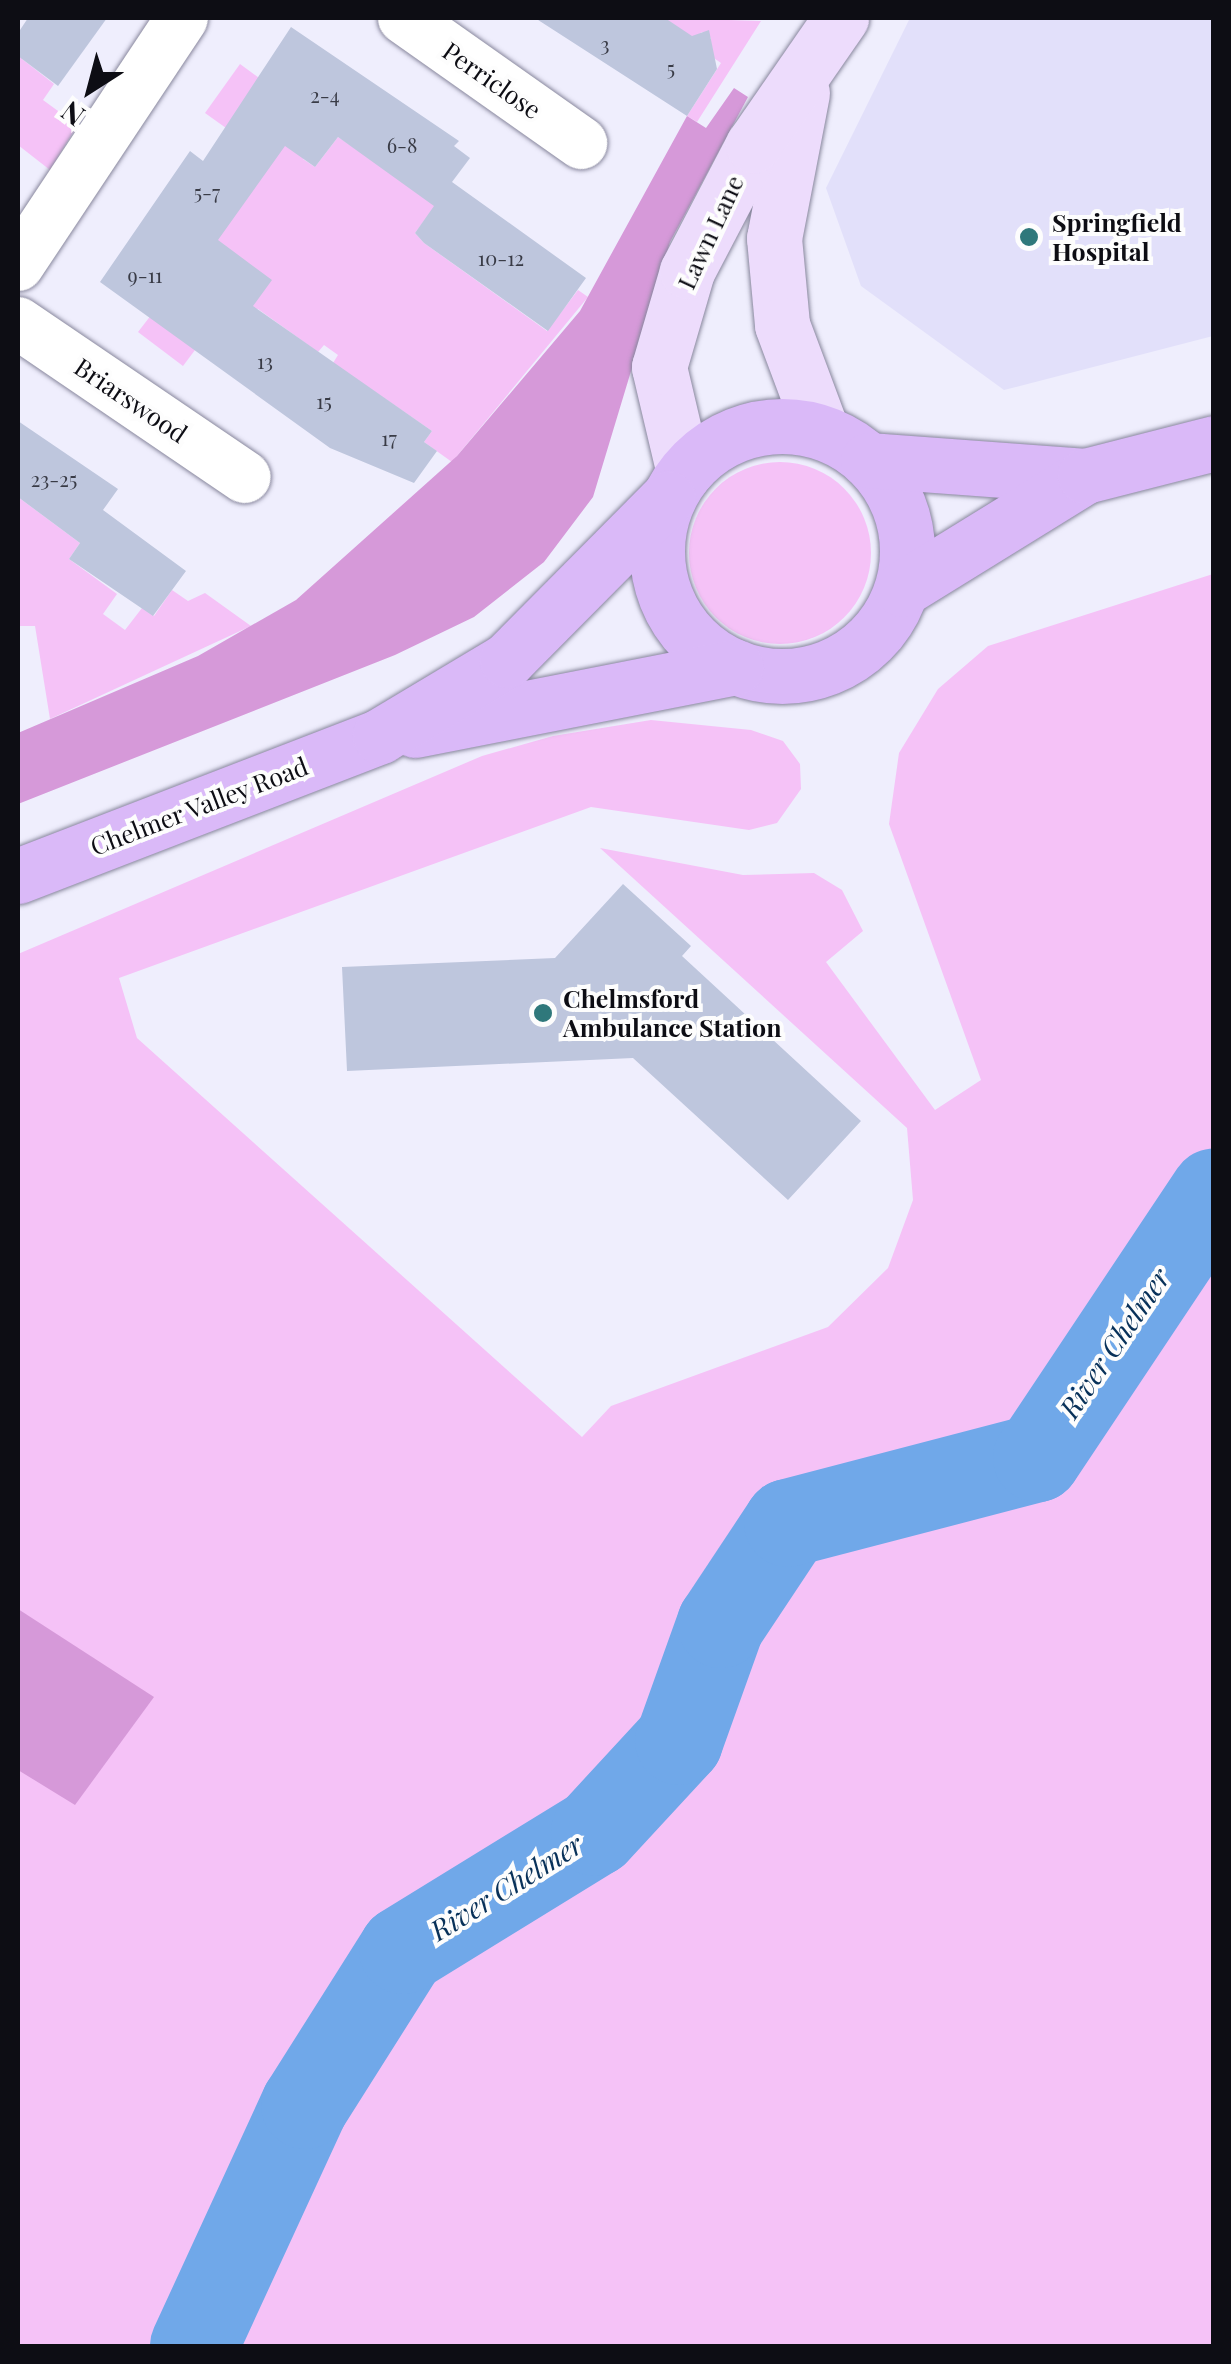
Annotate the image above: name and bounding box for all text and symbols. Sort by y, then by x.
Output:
house number: 3 [600,31,610,55]
street label: Perriclose [437,35,547,125]
north arrow [40,40,140,140]
house number: 5 [667,55,675,79]
house number: 2-4 [310,82,340,106]
text: N [53,94,91,136]
house number: 6-8 [387,132,417,156]
street label: Lawn Lane [671,170,749,294]
house number: 5-7 [194,179,220,203]
place label: Springfield Hospital [1052,208,1182,267]
marker: Springfield Hospital [1016,224,1042,250]
house number: 10-12 [478,245,524,269]
house number: 9-11 [128,262,162,286]
house number: 13 [257,348,273,372]
street label: Briarswood [69,351,193,449]
house number: 15 [316,388,332,412]
house number: 17 [381,425,397,449]
house number: 23-25 [31,466,77,490]
street label: Chelmer Valley Road [85,750,313,862]
place label: Chelmsford Ambulance Station [563,984,781,1043]
marker: Chelmsford Ambulance Station [532,1002,554,1024]
water label: River Chelmer [1052,1262,1176,1424]
water label: River Chelmer [424,1827,588,1947]

